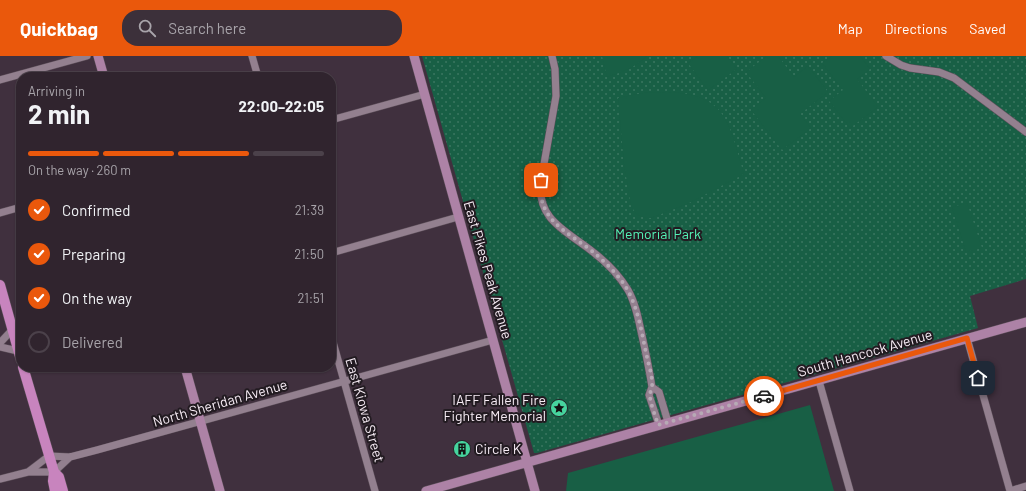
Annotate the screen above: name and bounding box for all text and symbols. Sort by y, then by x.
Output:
search box [122,10,402,46]
text: Quickbag [20,17,98,40]
icon: search [136,17,158,39]
text: Search here [168,19,246,37]
text: Map [838,20,863,37]
text: Directions [885,20,947,37]
text: Saved [969,20,1006,37]
text: Arriving in [28,83,85,99]
text: 22:00–22:05 [239,97,324,115]
text: 2 min [28,98,90,129]
text: On the way · 260 m [28,162,131,178]
pin [524,163,558,197]
icon: bag [530,169,552,191]
icon: check [28,199,50,221]
street label: East Pikes Peak Avenue [461,199,516,341]
text: Confirmed [62,201,130,219]
text: 21:39 [295,202,324,218]
park label: Memorial Park [615,225,701,242]
icon: check [28,243,50,265]
text: Preparing [62,245,126,263]
text: 21:50 [294,246,324,262]
icon: check [28,287,50,309]
text: On the way [62,289,132,307]
text: 21:51 [297,290,324,306]
street label: South Hancock Avenue [796,325,934,380]
text: Delivered [62,333,123,351]
street label: East Kiowa Street [342,356,389,464]
pin [961,361,995,395]
icon: home [967,367,989,389]
street label: North Sheridan Avenue [151,375,289,430]
courier [744,376,784,416]
icon: car [753,385,775,407]
place label: IAFF Fallen Fire Fighter Memorial [444,391,546,424]
place icon: IAFF Fallen Fire Fighter Memorial [549,398,569,418]
building icon: Circle K [452,439,472,459]
place label: Circle K [475,440,522,457]

